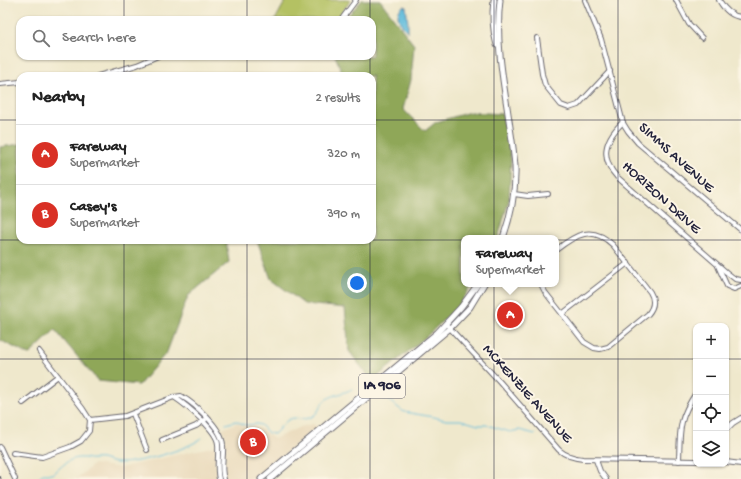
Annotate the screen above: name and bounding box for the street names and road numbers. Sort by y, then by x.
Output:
street label: SIMMS AVENUE [634,119,718,197]
street label: HORIZON DRIVE [618,158,705,239]
street label: MCKENZIE AVENUE [478,341,576,447]
road number: IA 906 [359,374,405,398]

